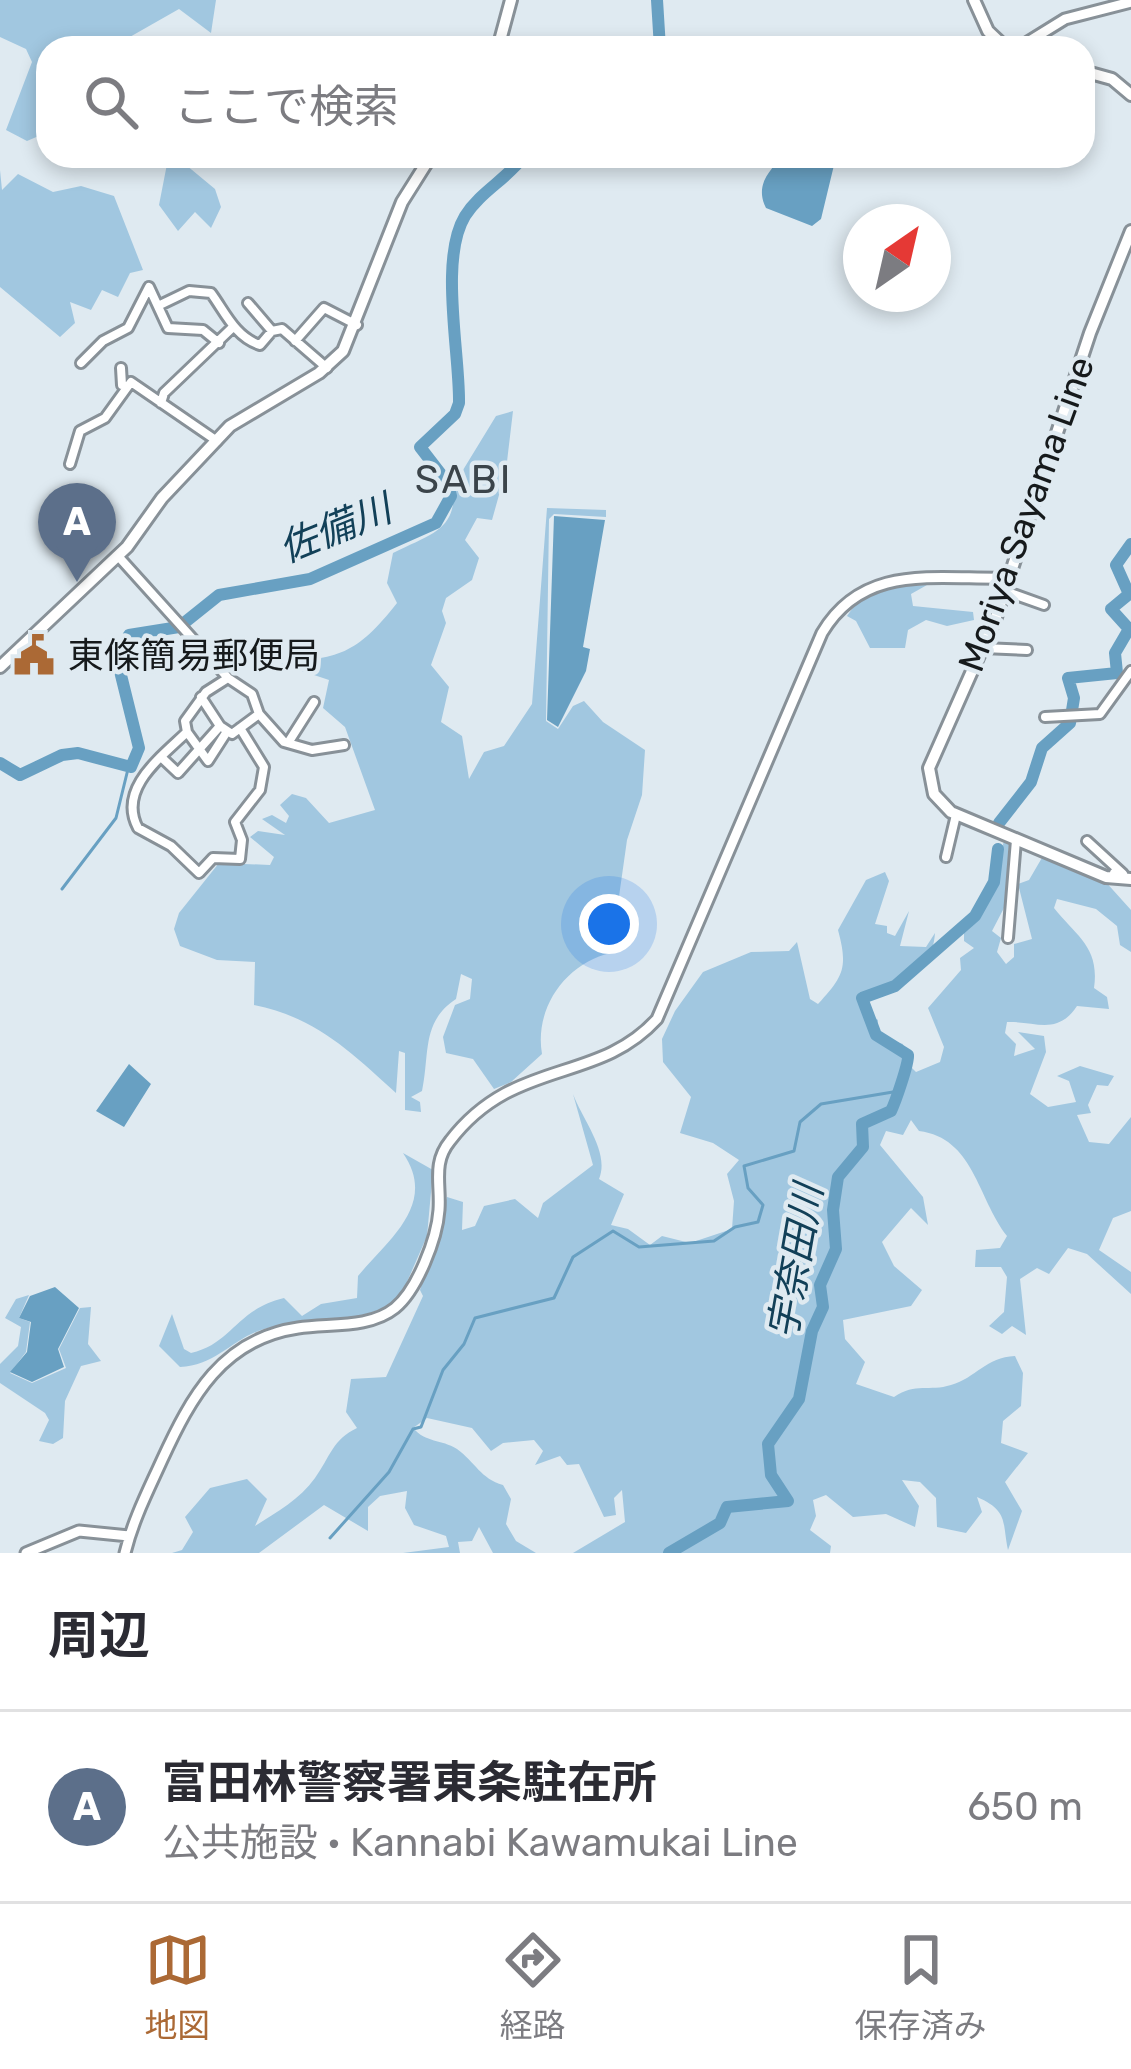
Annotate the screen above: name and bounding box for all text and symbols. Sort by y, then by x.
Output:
search box [36,36,1095,168]
icon: search [78,69,144,135]
text: ここで検索 [174,80,399,133]
north arrow [843,204,951,312]
street label: Moriya Sayama Line [949,351,1103,677]
district label: SABI [415,457,513,503]
pin: A [38,483,116,582]
water label: 佐備川 [272,484,402,572]
public building icon: 東條簡易郵便局 [11,632,57,678]
place label: 東條簡易郵便局 [68,634,320,677]
your location [579,894,639,954]
water label: 宇奈田川 [760,1177,833,1343]
text: 周辺 [48,1605,150,1666]
text: 富田林警察署東条駐在所 [162,1756,657,1809]
text: A [73,1784,101,1830]
text: 650 m [967,1784,1083,1830]
text: 公共施設 · Kannabi Kawamukai Line [162,1820,798,1866]
tab: 地図 [145,1927,211,2047]
tab: 経路 [500,1927,566,2047]
tab: 保存済み [855,1927,987,2047]

